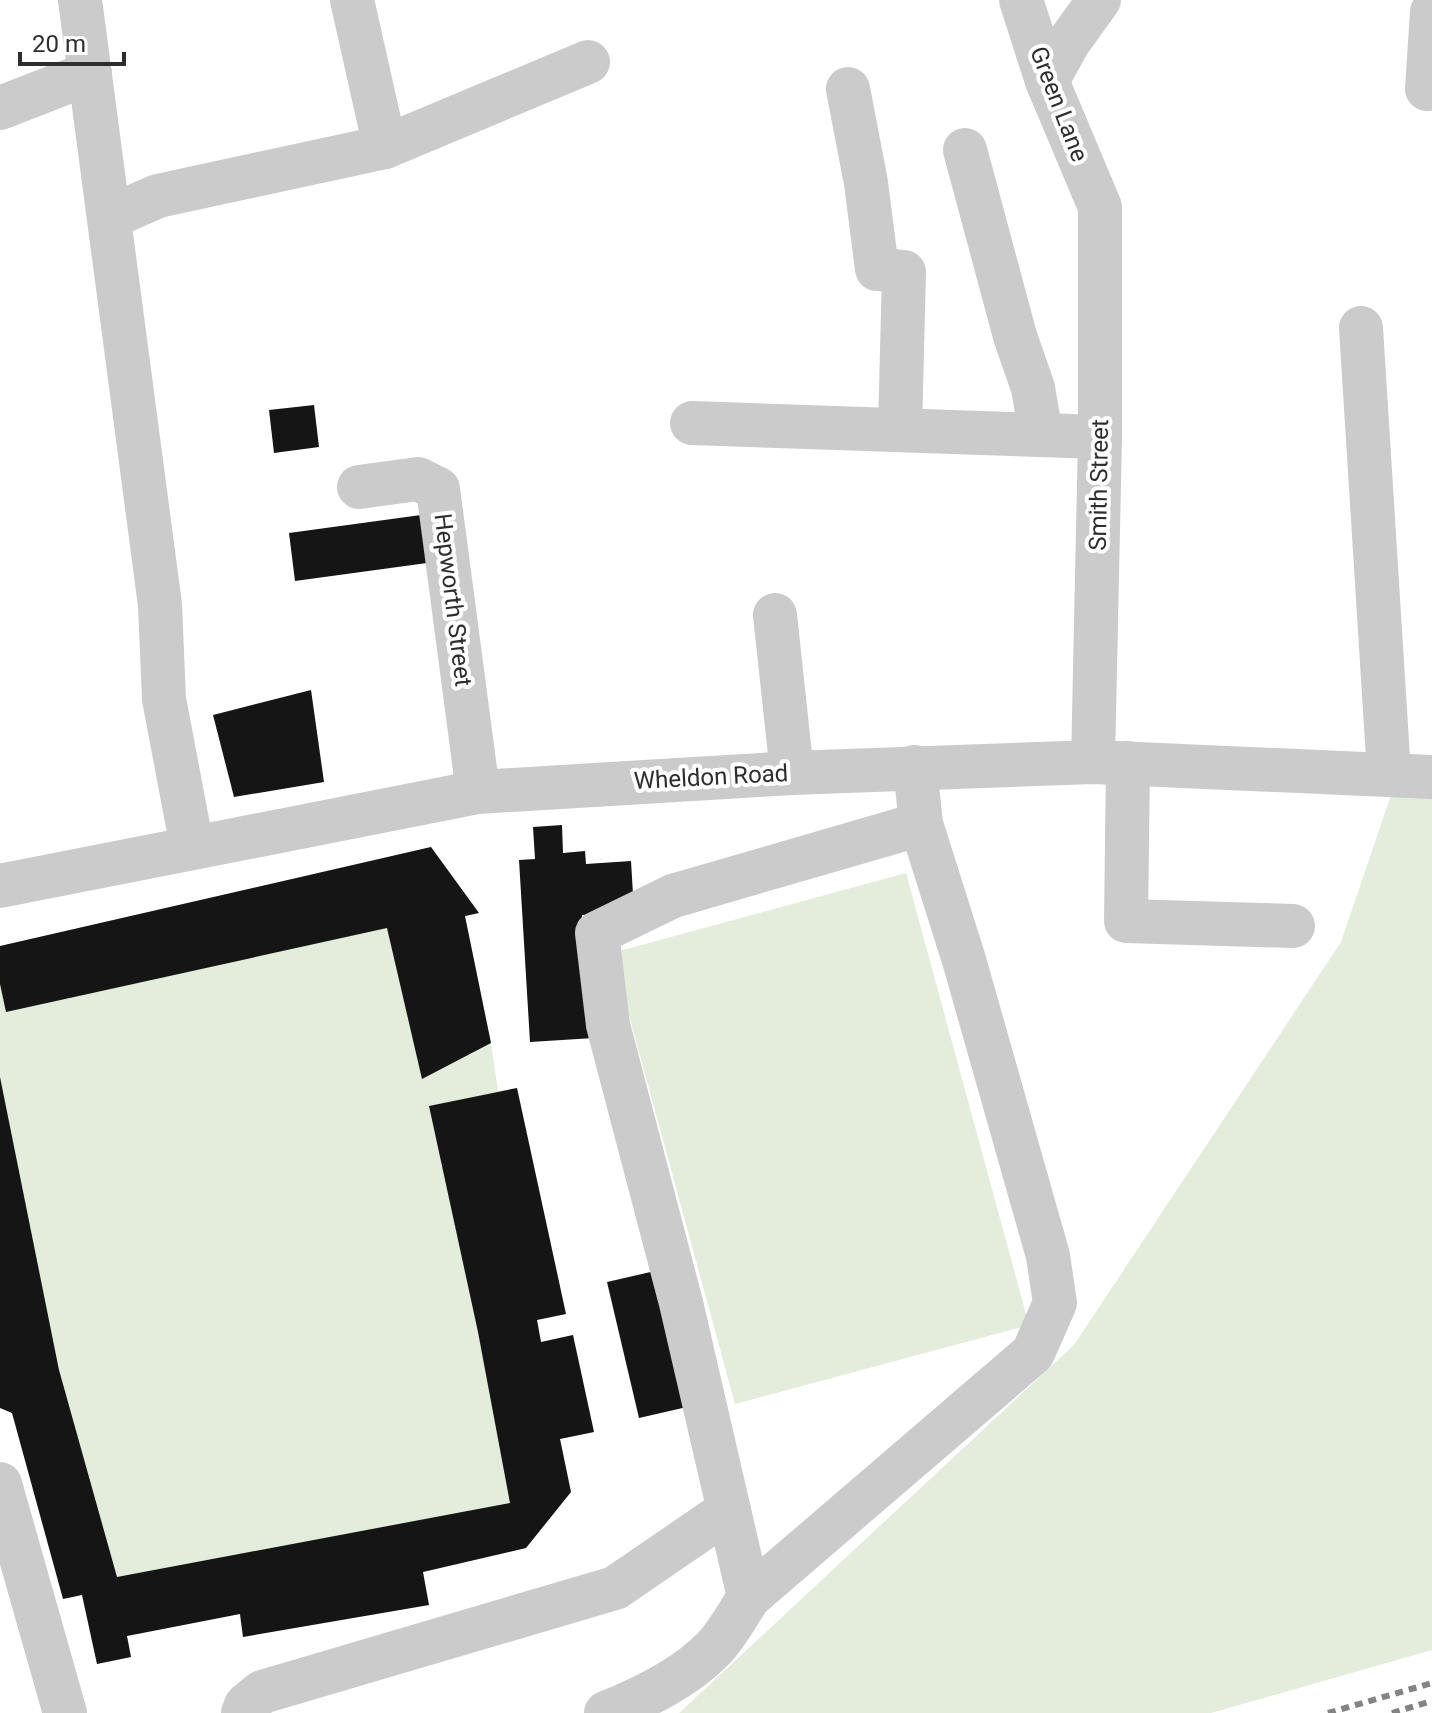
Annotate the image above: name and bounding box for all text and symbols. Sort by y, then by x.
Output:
scale bar [20,16,124,66]
text: 20 m [32,30,86,58]
street label: Green Lane [1024,43,1094,165]
street label: Smith Street [1084,419,1114,551]
street label: Hepworth Street [428,512,478,688]
street label: Wheldon Road [633,759,789,795]

